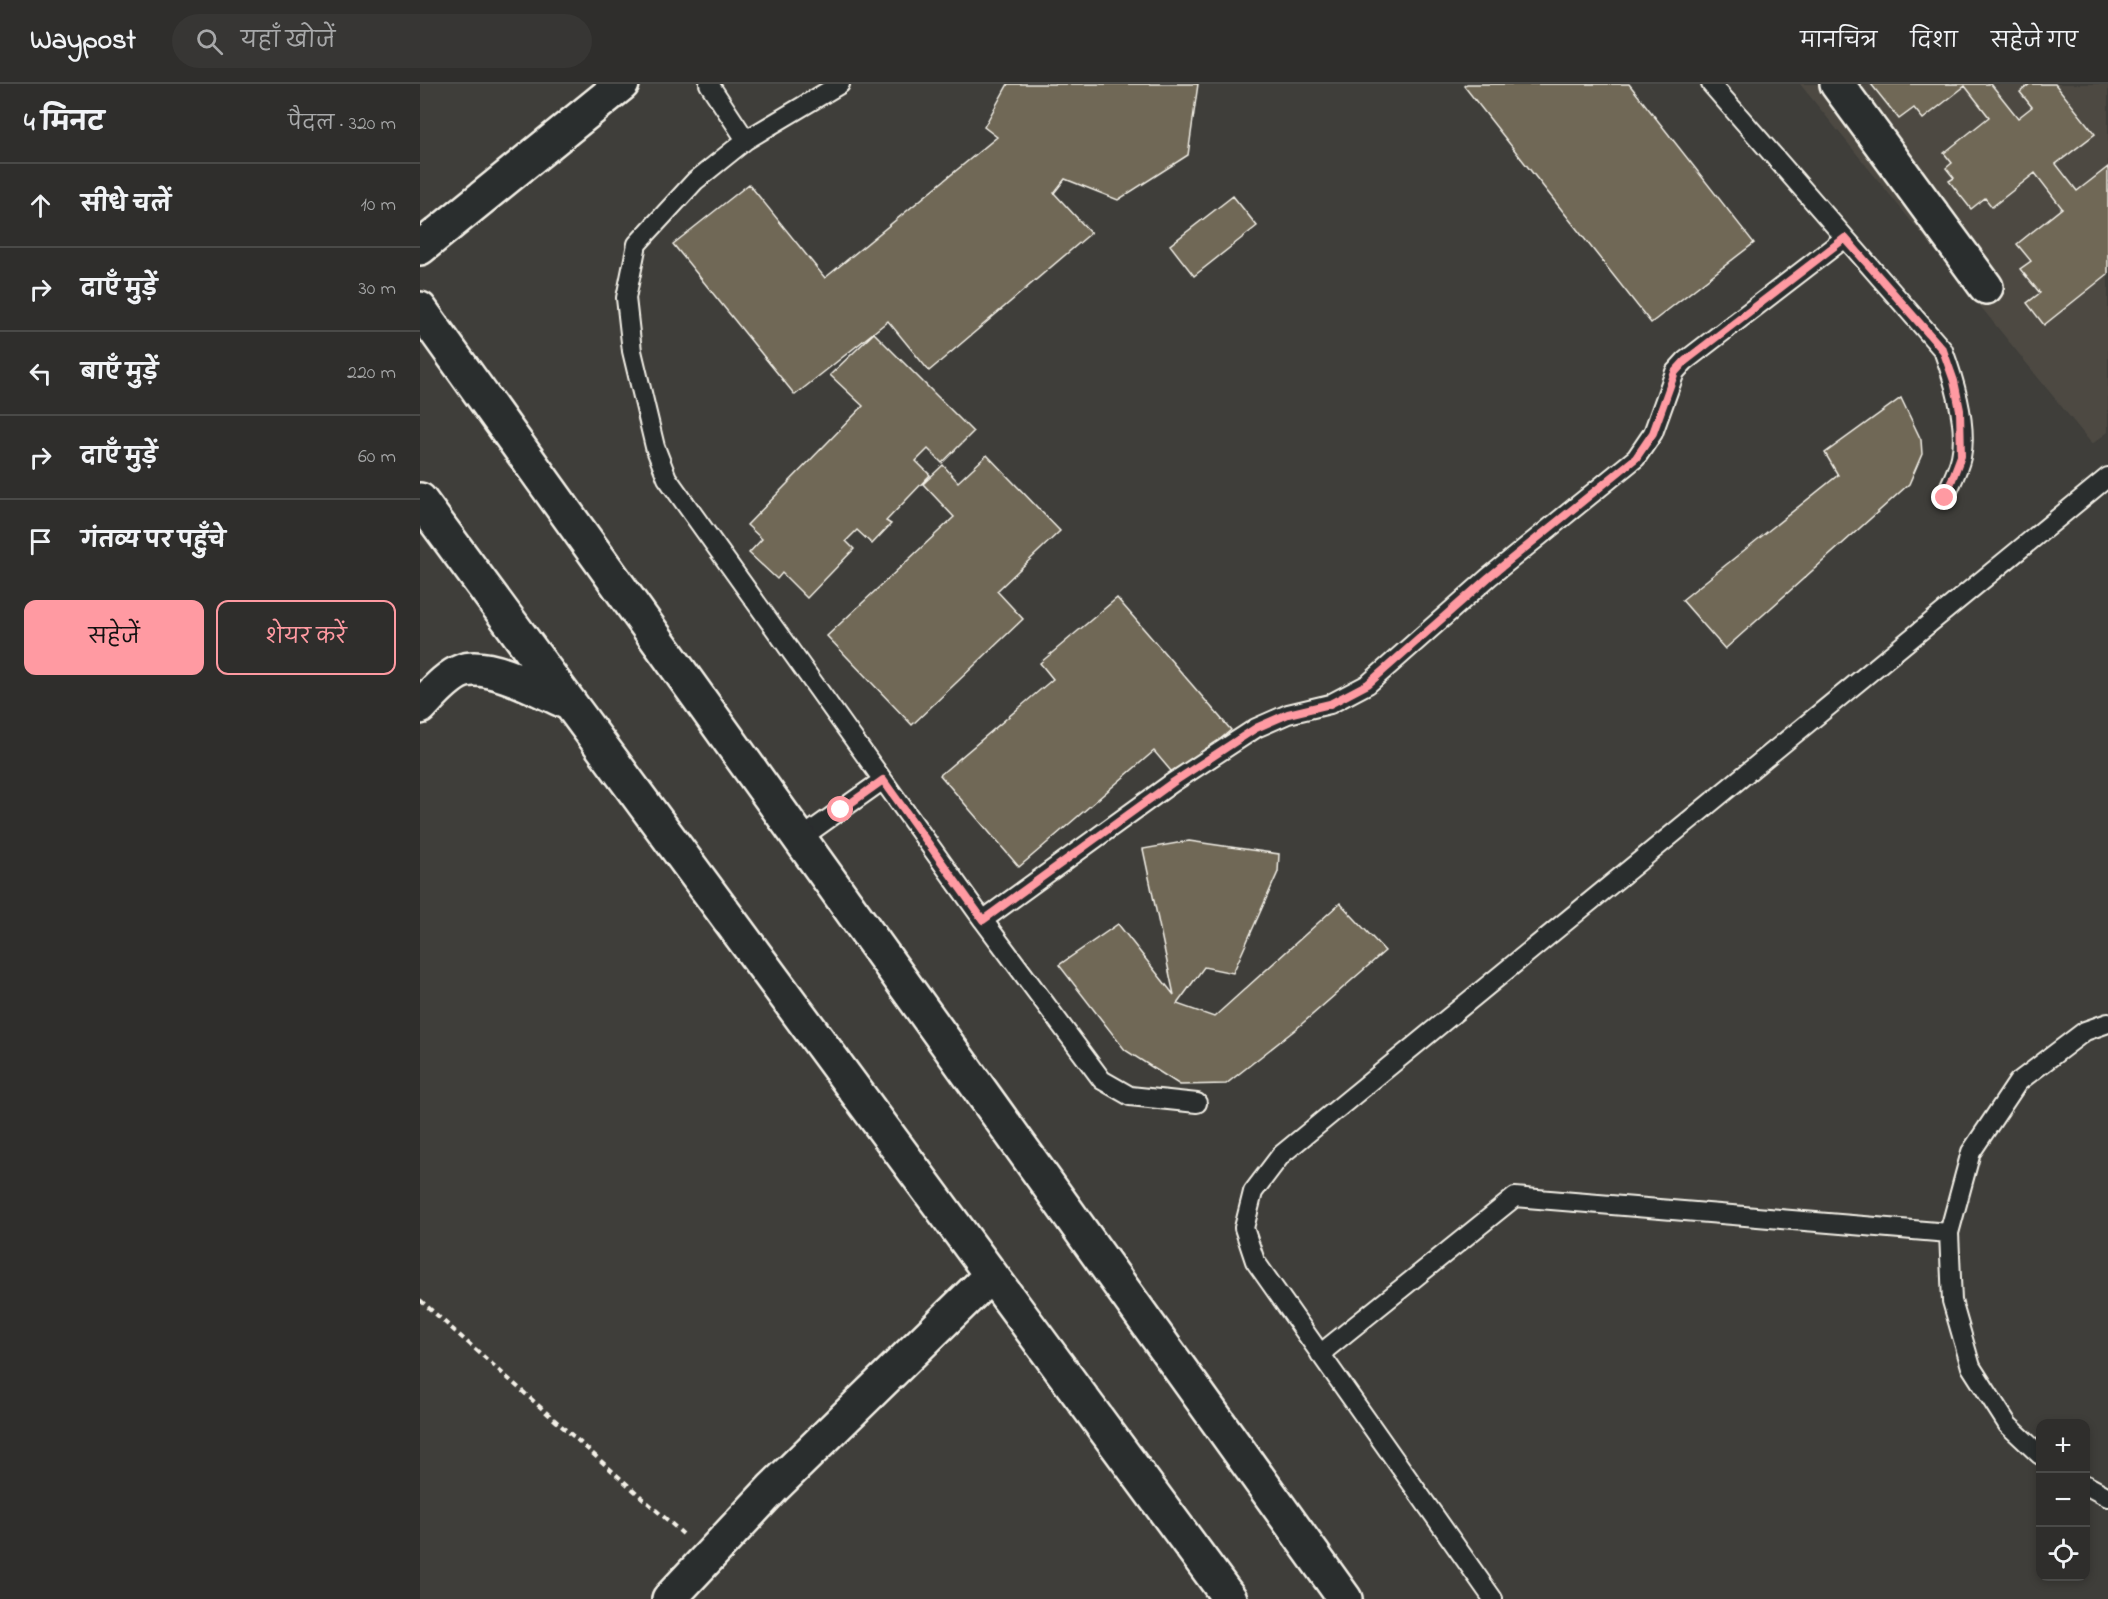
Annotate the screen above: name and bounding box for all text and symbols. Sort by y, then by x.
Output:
search box [172,14,592,68]
text: Waypost [30,21,136,62]
icon: search [193,25,226,58]
text: यहाँ खोजें [241,26,335,58]
text: मानचित्र [1800,27,1877,57]
text: दिशा [1910,27,1958,57]
text: सहेजे गए [1991,27,2078,57]
text: 4 मिनट [24,105,104,143]
text: पैदल · 320 m [288,110,396,139]
icon: ahead [24,189,57,222]
text: सीधे चलें [81,190,171,222]
text: 10 m [360,191,396,220]
icon: right [24,273,57,306]
text: दाएँ मुड़ें [81,274,157,306]
text: 30 m [359,275,396,304]
icon: left [24,357,57,390]
text: बाएँ मुड़ें [81,358,158,390]
text: 220 m [347,359,396,388]
icon: right [24,441,57,474]
text: दाएँ मुड़ें [81,442,157,474]
text: 60 m [358,443,396,472]
route end [1931,484,1957,510]
icon: arrive [24,525,57,558]
text: गंतव्य पर पहुँचे [81,526,226,558]
button: सहेजें [24,600,204,675]
button: शेयर करें [216,600,396,675]
route start [827,796,853,822]
map controls [2036,1419,2090,1581]
button: + [2036,1419,2090,1473]
button: − [2036,1473,2090,1527]
button: locate [2036,1527,2090,1581]

